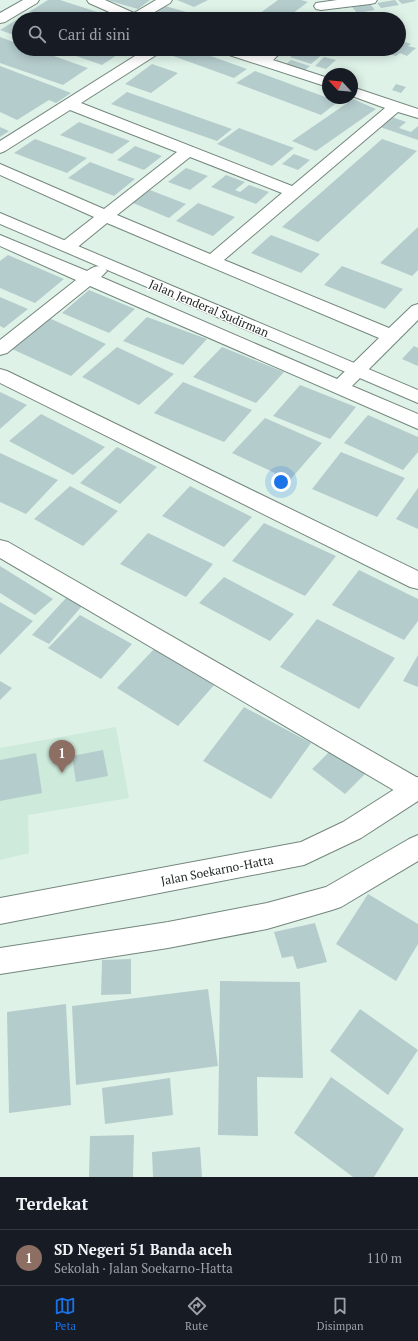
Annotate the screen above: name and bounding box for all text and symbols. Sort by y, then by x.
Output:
search box [12,12,406,56]
icon: search [26,23,48,45]
text: Cari di sini [58,24,130,44]
north arrow [322,68,358,104]
street label: Jalan Jenderal Sudirman [147,276,271,340]
your location [271,472,291,492]
pin: 1 [49,740,75,773]
street label: Jalan Soekarno-Hatta [159,852,275,888]
text: Terdekat [16,1192,88,1215]
text: SD Negeri 51 Banda aceh [54,1239,232,1259]
text: 1 [25,1249,33,1267]
text: 110 m [367,1249,402,1267]
text: Sekolah · Jalan Soekarno-Hatta [54,1259,233,1277]
tab: Peta [54,1295,76,1333]
tab: Rute [185,1295,208,1333]
tab: Disimpan [317,1295,364,1333]

